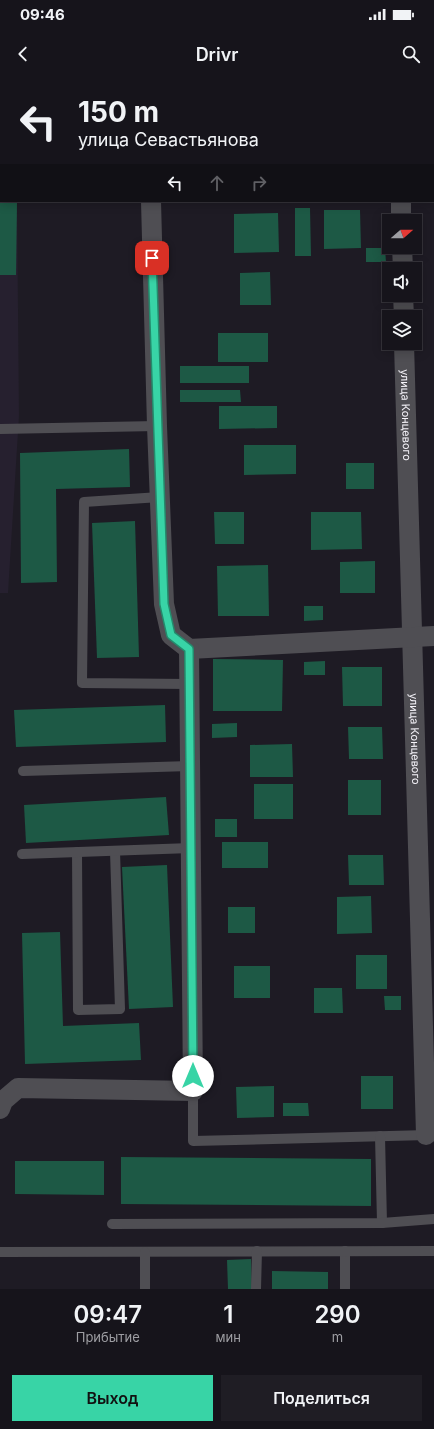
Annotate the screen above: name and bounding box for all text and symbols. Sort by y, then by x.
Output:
text: 09:46 [20,5,65,24]
icon: back [12,43,34,65]
icon: search [400,43,422,65]
text: Drivr [196,44,238,65]
text: 150 m [78,95,159,129]
icon: left [12,96,64,148]
text: улица Севастьянова [78,129,259,150]
icon: left [164,172,186,194]
icon: ahead [206,172,228,194]
icon: right [248,172,270,194]
north arrow [382,214,422,254]
map controls [382,214,422,350]
pin [135,241,169,275]
icon: arrive [141,247,163,269]
button: sound [382,262,422,302]
button: layers [382,310,422,350]
street label: улица Концевого [398,369,414,461]
street label: улица Концевого [407,693,423,785]
position arrow [172,1055,214,1097]
text: 09:47 [73,1300,142,1329]
text: 1 [223,1300,233,1329]
text: 290 [314,1300,361,1329]
text: Прибытие [76,1329,140,1345]
text: мин [216,1329,241,1345]
text: m [332,1329,343,1345]
button: Выход [12,1375,213,1421]
button: Поделиться [221,1375,422,1421]

